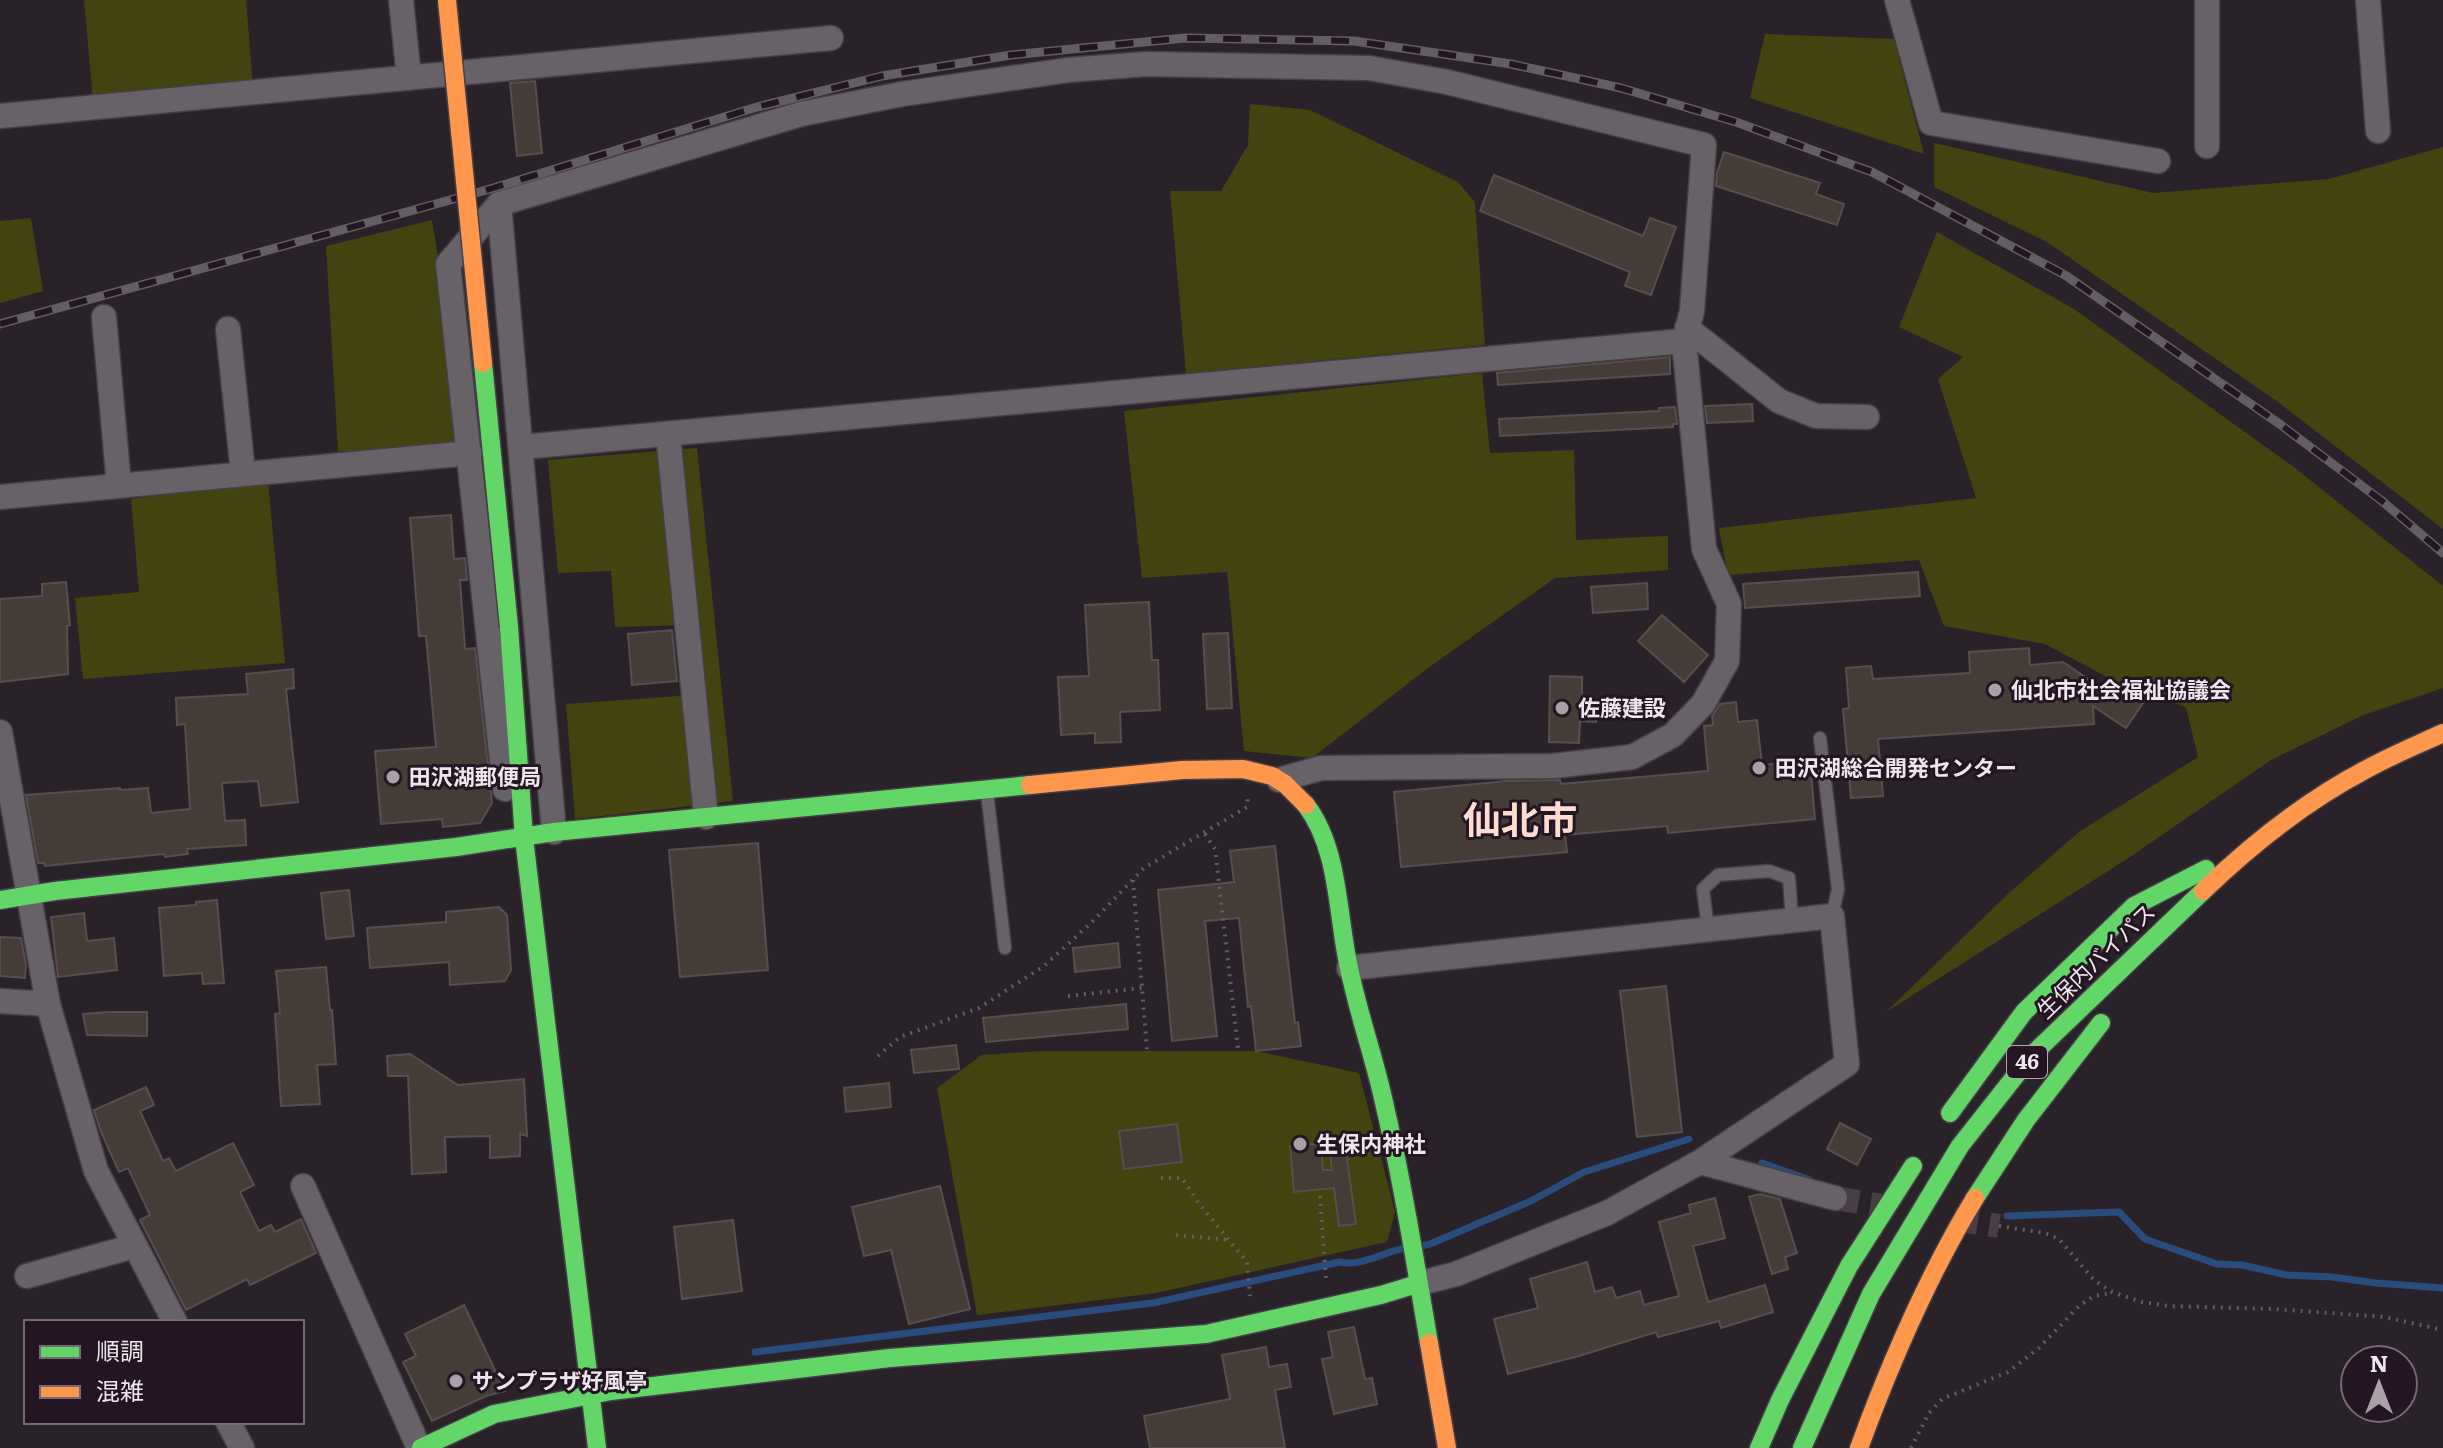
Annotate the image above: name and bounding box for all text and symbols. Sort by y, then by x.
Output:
place label: 仙北市社会福祉協議会 [2011,672,2231,705]
marker: 仙北市社会福祉協議会 [1986,681,2004,699]
place label: 佐藤建設 [1578,690,1666,723]
marker: 佐藤建設 [1553,699,1571,717]
place label: 田沢湖総合開発センター [1775,750,2017,783]
place label: 田沢湖郵便局 [409,759,541,792]
marker: 田沢湖総合開発センター [1750,759,1768,777]
marker: 田沢湖郵便局 [384,768,402,786]
district label: 仙北市 [1463,789,1577,846]
street label: 生保内バイパス [2028,895,2162,1025]
road number: 46 [2007,1046,2047,1078]
place label: 生保内神社 [1316,1126,1426,1159]
marker: 生保内神社 [1291,1135,1309,1153]
legend [24,1320,304,1424]
text: 順調 [96,1332,144,1367]
north arrow [2339,1344,2419,1424]
text: N [2370,1346,2388,1379]
place label: サンプラザ好風亭 [472,1363,647,1396]
text: 混雑 [96,1372,144,1407]
marker: サンプラザ好風亭 [447,1372,465,1390]

